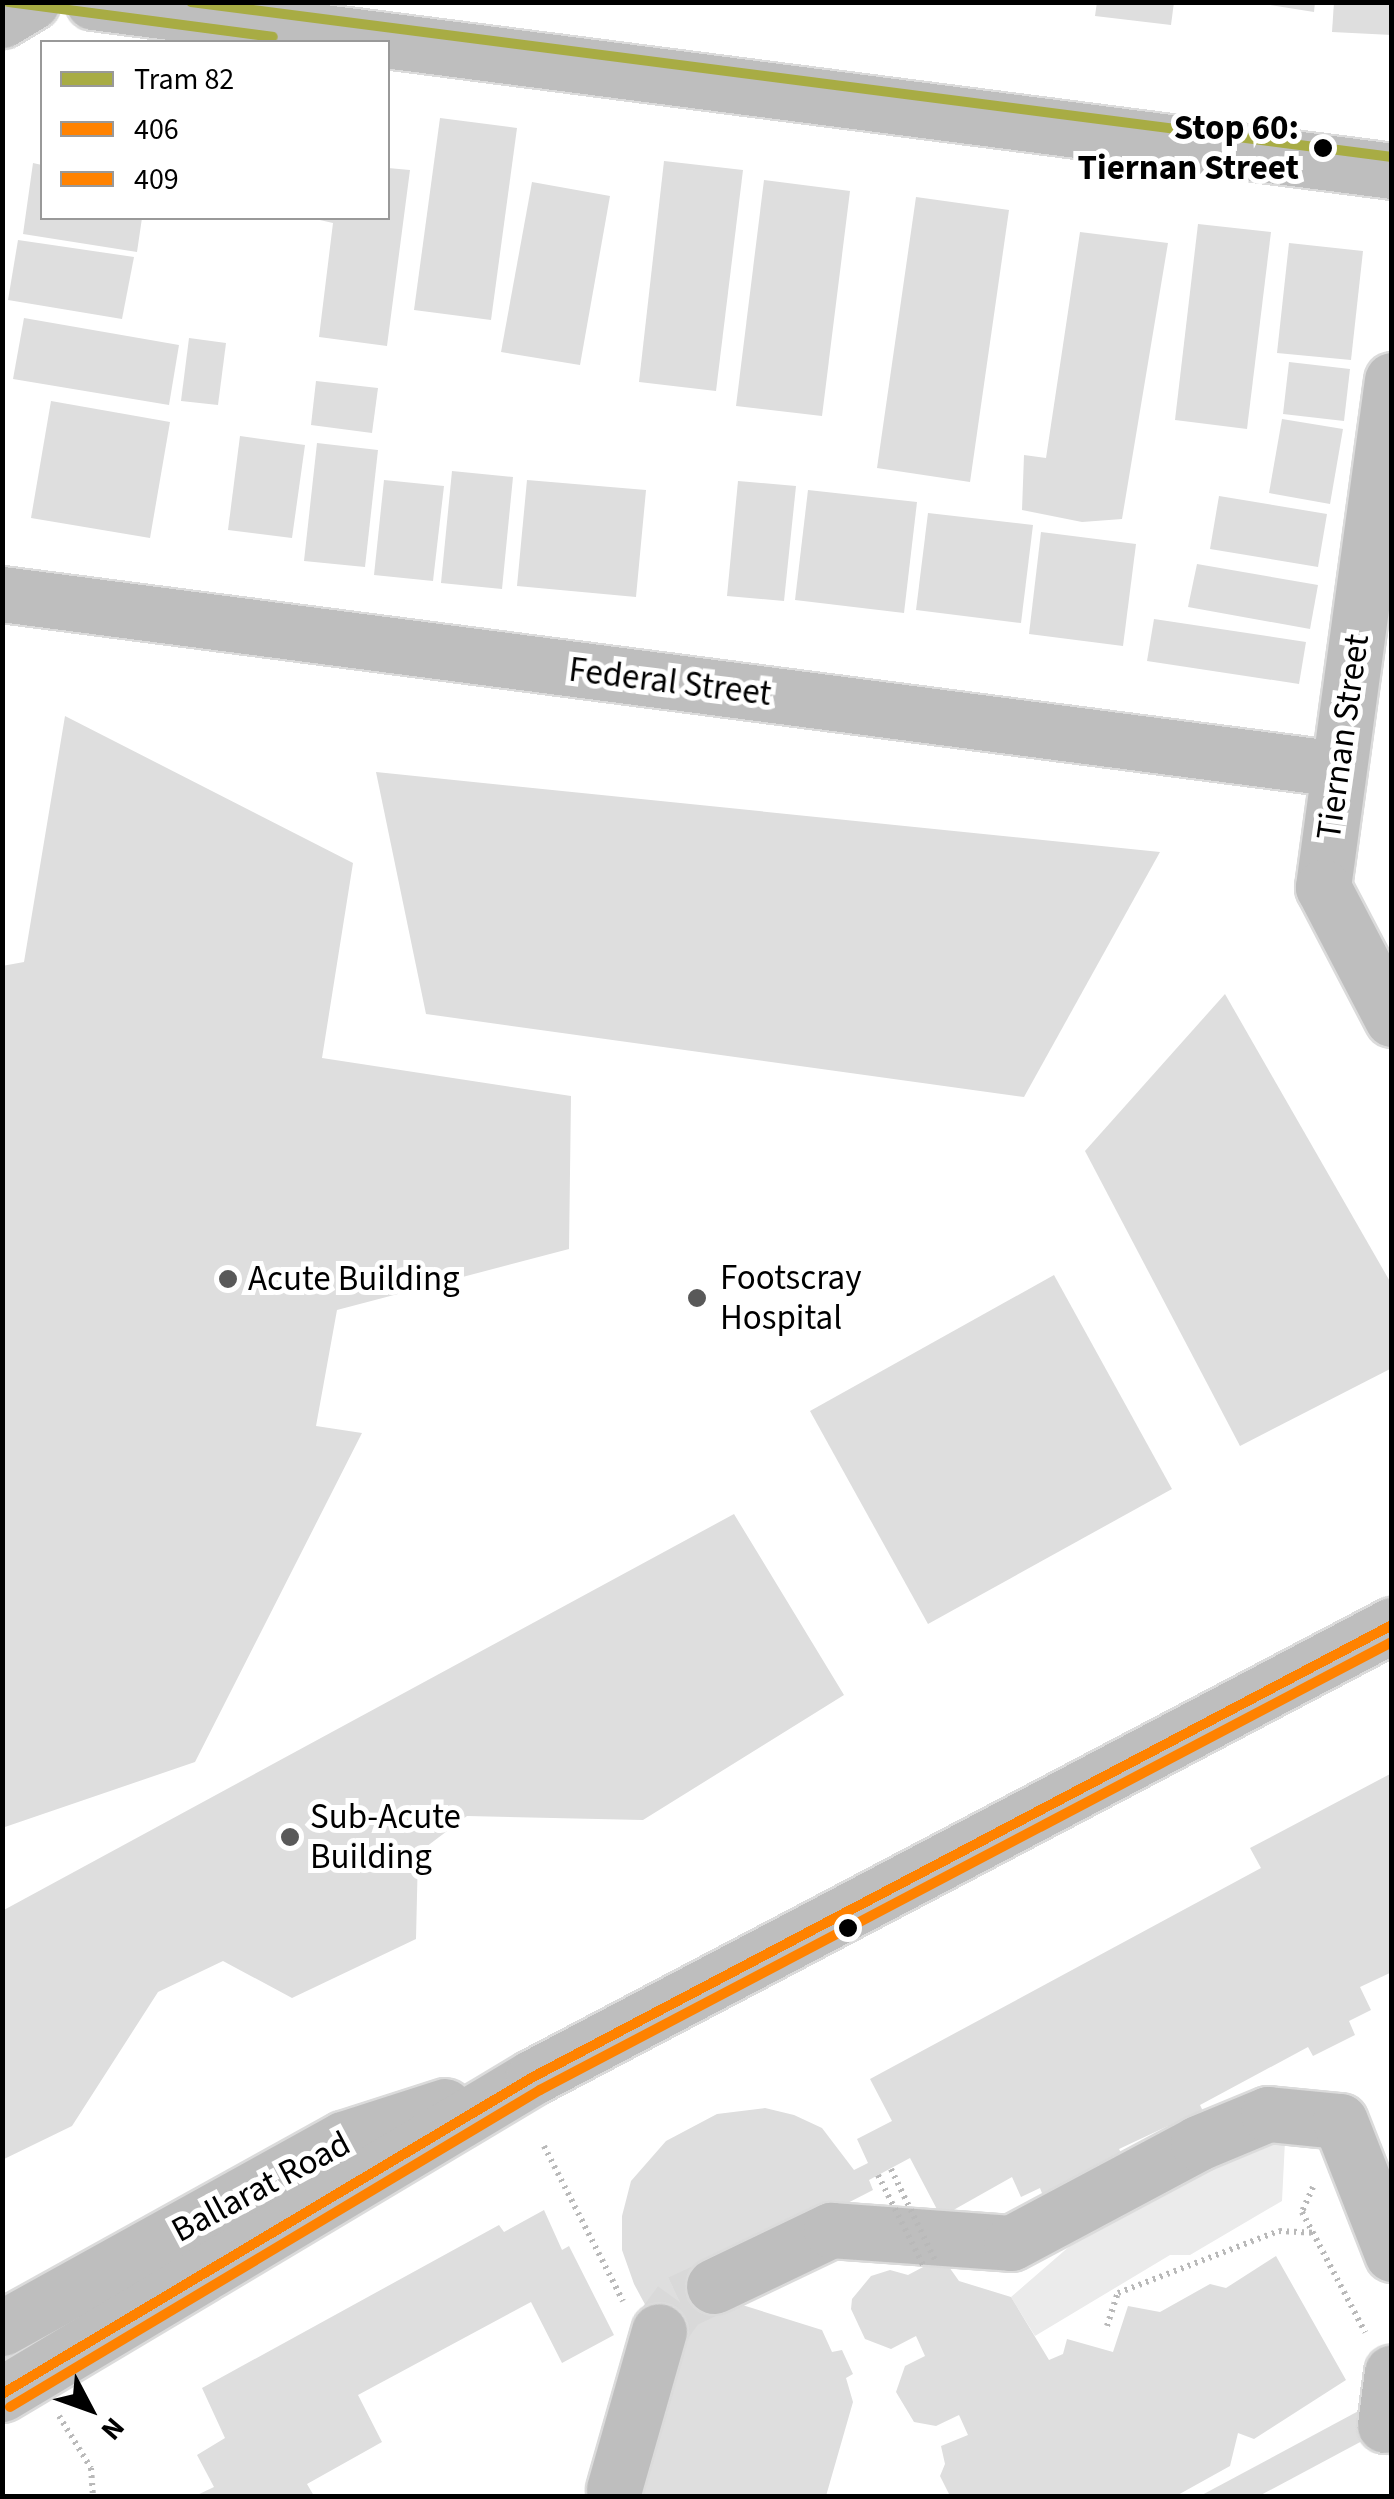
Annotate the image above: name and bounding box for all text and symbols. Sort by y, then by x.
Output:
legend [40,40,390,220]
text: Tram 82 [134,58,234,101]
place label: Stop 60: Tiernan Street [1078,107,1299,189]
text: 406 [134,108,179,151]
marker: Stop 60: Tiernan Street [1308,133,1338,163]
text: 409 [134,158,179,201]
street label: Tiernan Street [1308,631,1378,843]
street label: Federal Street [566,649,774,715]
place label: Footscray Hospital [720,1257,862,1339]
place label: Acute Building [248,1258,460,1300]
marker: Acute Building [217,1268,239,1290]
marker: Footscray Hospital [684,1285,710,1311]
place label: Sub-Acute Building [310,1796,461,1878]
marker: Sub-Acute Building [279,1826,301,1848]
unlabelled marker [838,1918,858,1938]
street label: Ballarat Road [165,2122,357,2252]
north arrow [40,2359,140,2459]
text: N [91,2409,134,2449]

